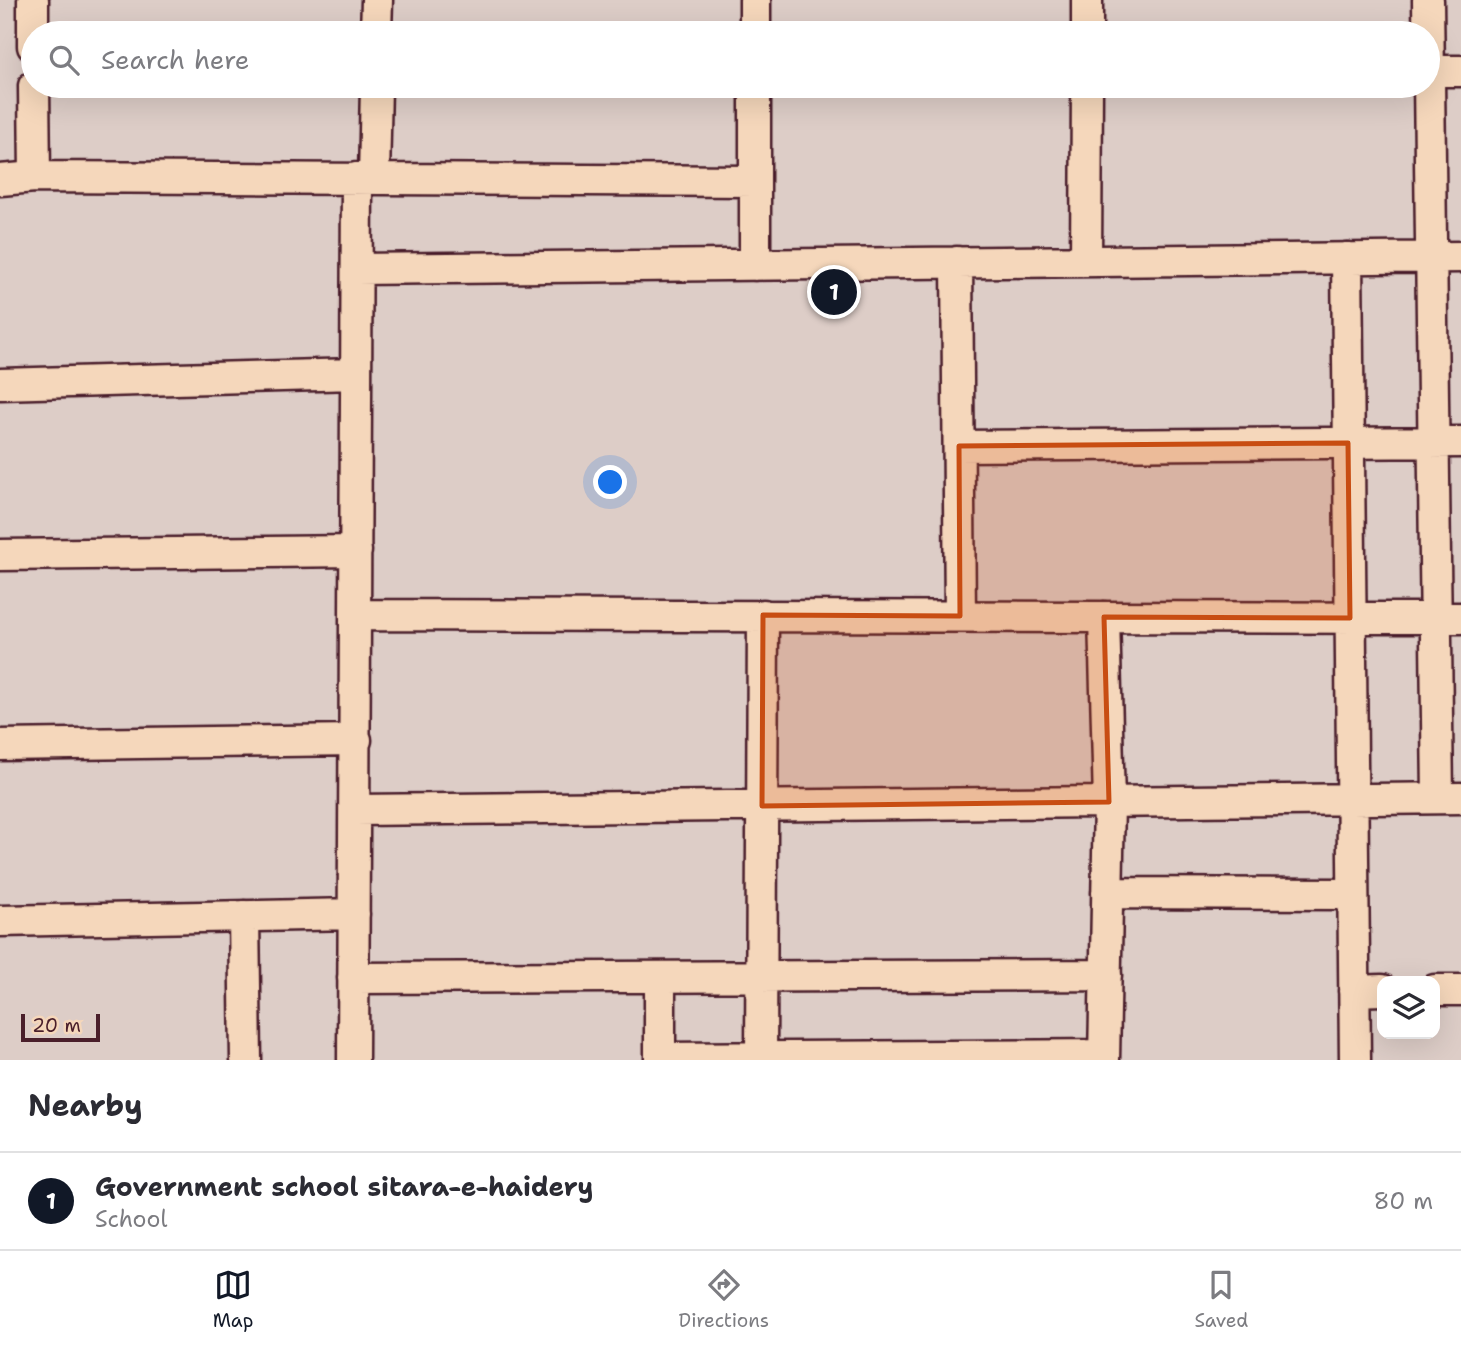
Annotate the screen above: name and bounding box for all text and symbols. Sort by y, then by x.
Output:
search box [21,21,1440,98]
icon: search [45,41,83,79]
text: Search here [101,42,250,77]
pin: 1 [811,266,857,318]
your location [593,465,627,499]
map controls [1377,976,1440,1039]
button: layers [1377,976,1440,1039]
scale bar [21,1011,100,1043]
text: 20 m [32,1013,81,1038]
text: Nearby [28,1085,143,1126]
text: Government school sitara-e-haidery [95,1169,593,1204]
text: 1 [46,1186,56,1216]
text: 80 m [1374,1186,1433,1216]
text: School [95,1204,167,1234]
tab: Map [213,1266,253,1333]
tab: Directions [679,1266,769,1333]
tab: Saved [1194,1266,1248,1333]

